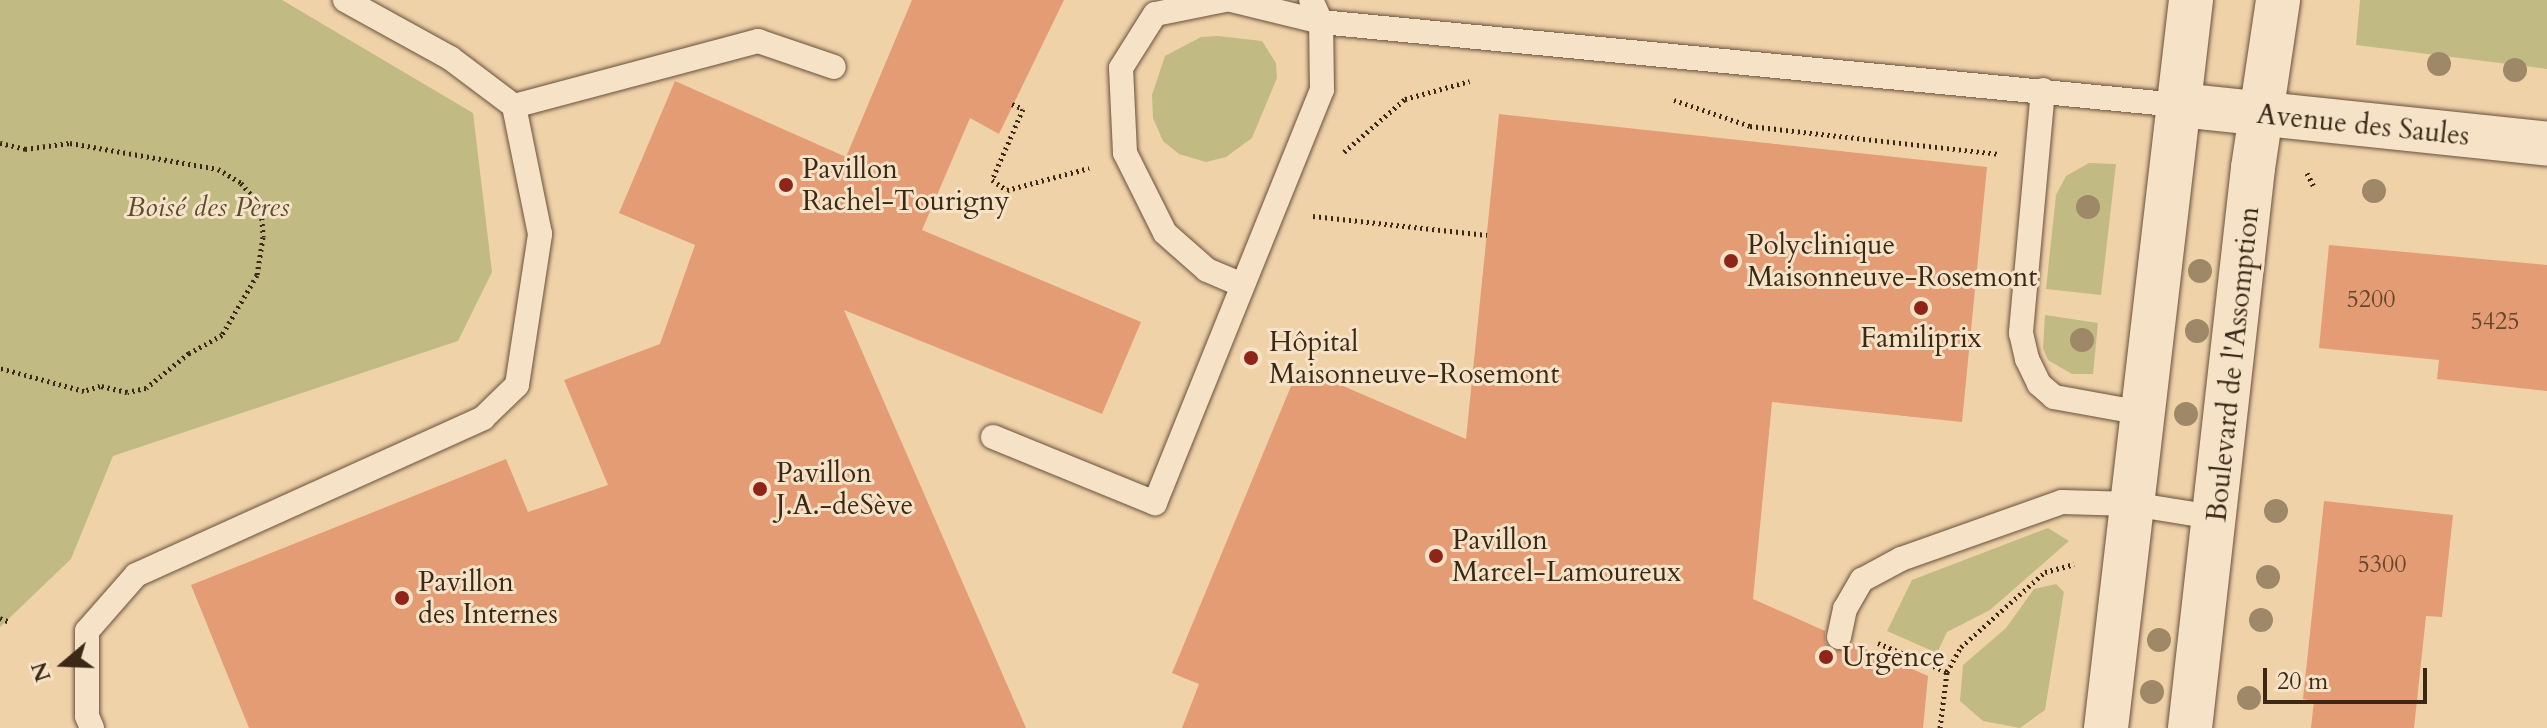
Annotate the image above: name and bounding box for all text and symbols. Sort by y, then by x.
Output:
street label: Avenue des Saules [2255,97,2471,153]
place label: Pavillon Rachel-Tourigny [802,152,1009,218]
marker: Pavillon Rachel-Tourigny [777,176,795,194]
park label: Boisé des Pères [127,190,289,224]
street label: Boulevard de l'Assomption [2200,205,2266,523]
place label: Polyclinique Maisonneuve-Rosemont [1747,228,2037,294]
marker: Polyclinique Maisonneuve-Rosemont [1722,252,1740,270]
house number: 5200 [2346,286,2396,314]
marker: Familiprix [1912,299,1930,317]
house number: 5425 [2470,308,2520,336]
place label: Familiprix [1860,321,1982,355]
place label: Hôpital Maisonneuve-Rosemont [1269,325,1559,391]
marker: Hôpital Maisonneuve-Rosemont [1240,347,1262,369]
place label: Pavillon J.A.-deSève [776,456,913,522]
marker: Pavillon J.A.-deSève [751,480,769,498]
place label: Pavillon Marcel-Lamoureux [1452,523,1681,589]
marker: Pavillon Marcel-Lamoureux [1427,547,1445,565]
house number: 5300 [2357,551,2407,579]
place label: Pavillon des Internes [418,565,558,631]
marker: Pavillon des Internes [393,589,411,607]
north arrow [24,624,104,704]
place label: Urgence [1842,640,1945,674]
marker: Urgence [1817,648,1835,666]
scale bar [2267,652,2431,702]
text: N [24,658,59,686]
text: 20 m [2277,665,2328,698]

